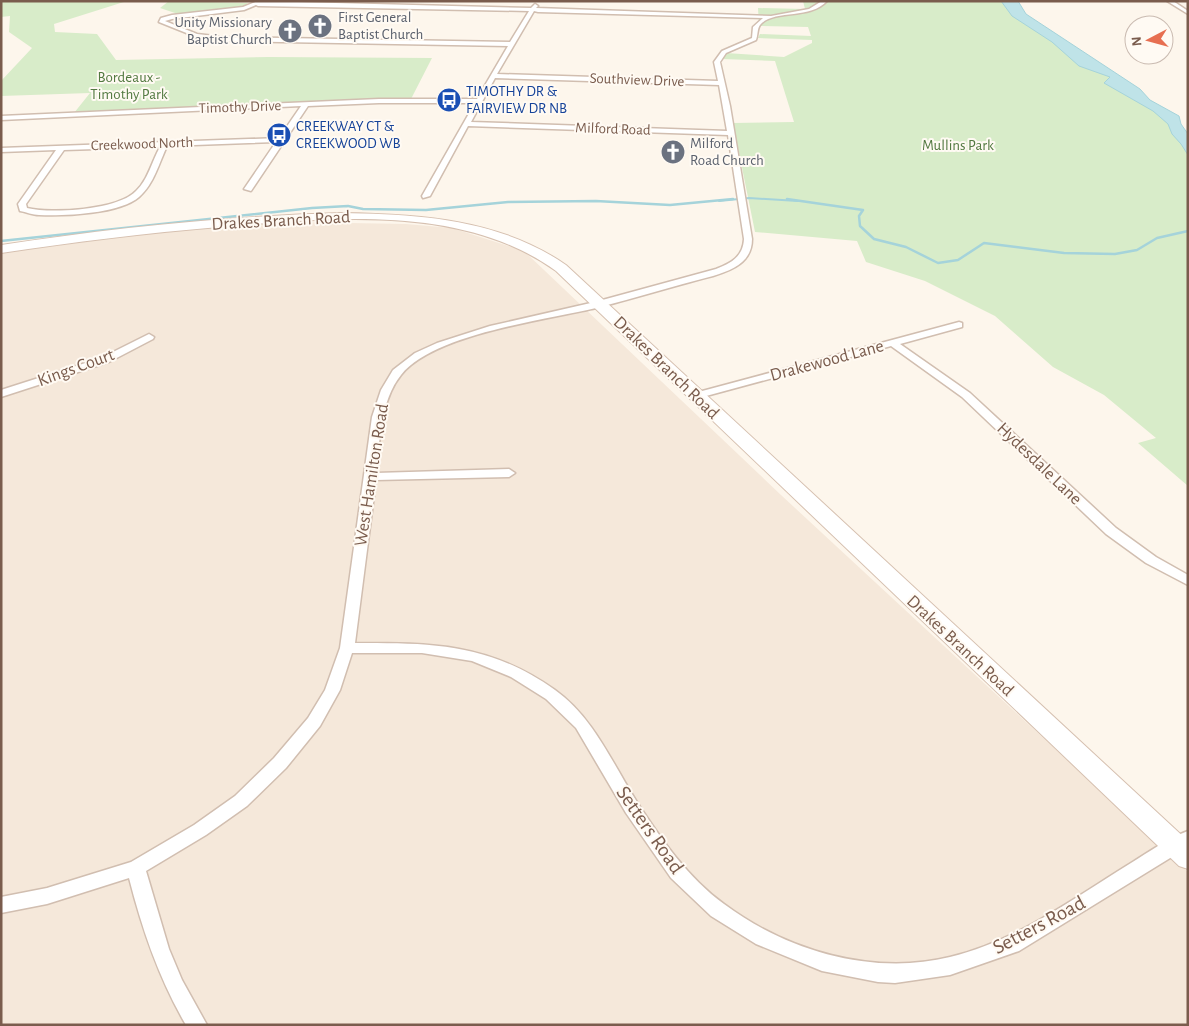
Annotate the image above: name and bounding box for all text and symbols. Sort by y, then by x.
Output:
place label: First General Baptist Church [338,10,423,42]
church icon: First General Baptist Church [307,13,333,39]
place label: Unity Missionary Baptist Church [175,15,273,47]
north arrow [1124,15,1174,65]
church icon: Unity Missionary Baptist Church [277,18,303,44]
text: N [1130,36,1145,47]
park label: Bordeaux - Timothy Park [90,70,168,102]
street label: Southview Drive [589,71,685,89]
place label: TIMOTHY DR & FAIRVIEW DR NB [466,84,567,116]
bus stop icon: TIMOTHY DR & FAIRVIEW DR NB [436,87,462,113]
street label: Timothy Drive [198,98,282,116]
place label: CREEKWAY CT & CREEKWOOD WB [296,119,401,151]
street label: Milford Road [575,120,651,138]
bus stop icon: CREEKWAY CT & CREEKWOOD WB [266,122,292,148]
street label: Creekwood North [91,135,193,153]
place label: Milford Road Church [690,136,764,168]
park label: Mullins Park [922,138,994,153]
church icon: Milford Road Church [660,139,686,165]
street label: Drakes Branch Road [211,208,351,234]
street label: Drakes Branch Road [610,313,722,423]
street label: Drakewood Lane [768,337,886,385]
street label: Kings Court [35,346,117,390]
street label: West Hamilton Road [352,402,392,548]
street label: Hydesdale Lane [993,419,1085,509]
street label: Drakes Branch Road [903,592,1017,700]
street label: Setters Road [612,782,688,878]
street label: Setters Road [989,892,1089,958]

